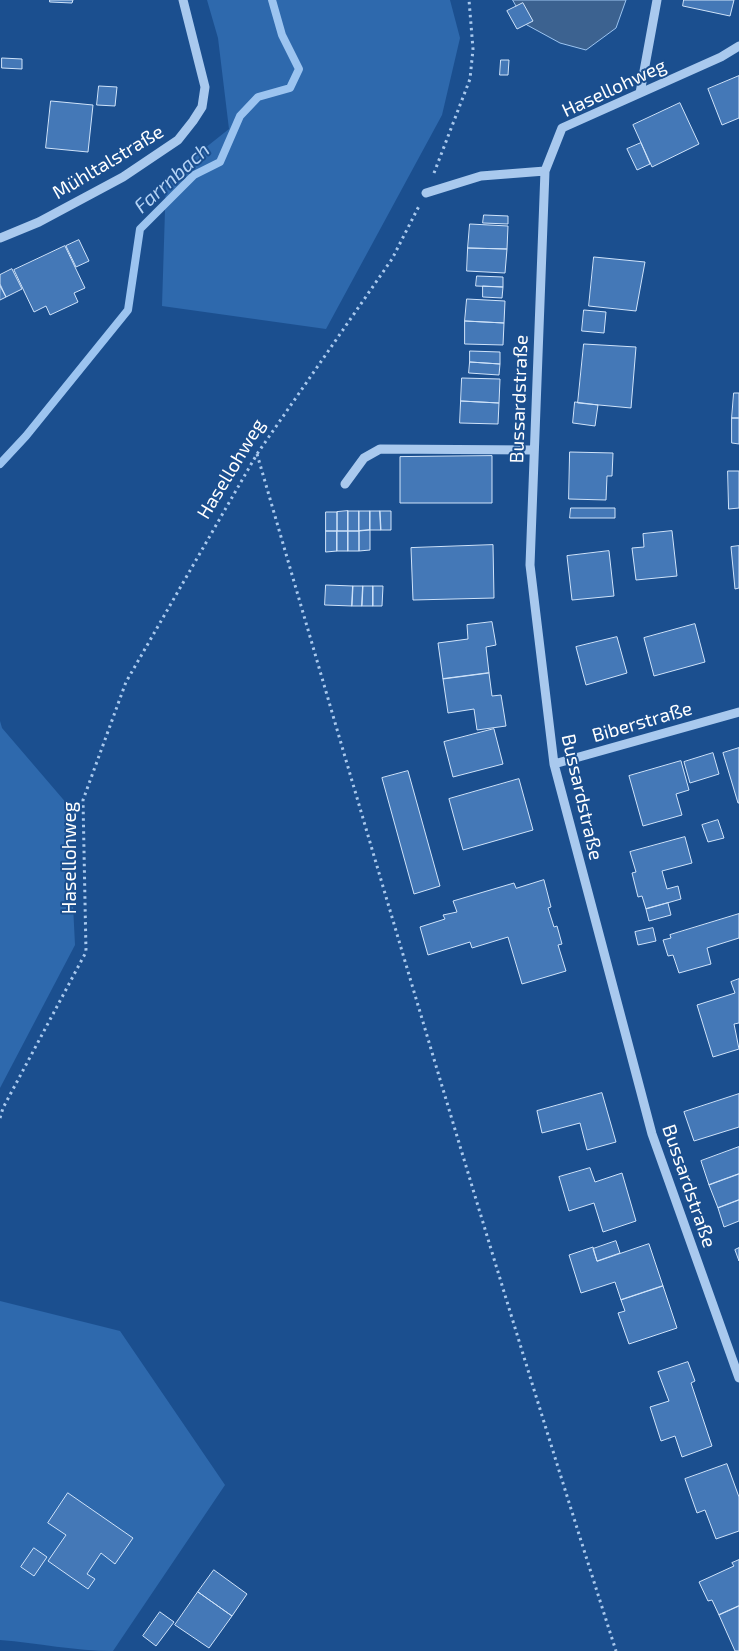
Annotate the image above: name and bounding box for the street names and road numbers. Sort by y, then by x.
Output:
street label: Hasellohweg [558,54,670,122]
street label: Mühltalstraße [48,120,168,204]
street label: Bussardstraße [505,334,533,464]
street label: Hasellohweg [192,415,270,523]
street label: Biberstraße [589,697,695,747]
street label: Bussardstraße [556,732,608,862]
street label: Hasellohweg [59,802,81,914]
street label: Bussardstraße [657,1121,721,1251]

